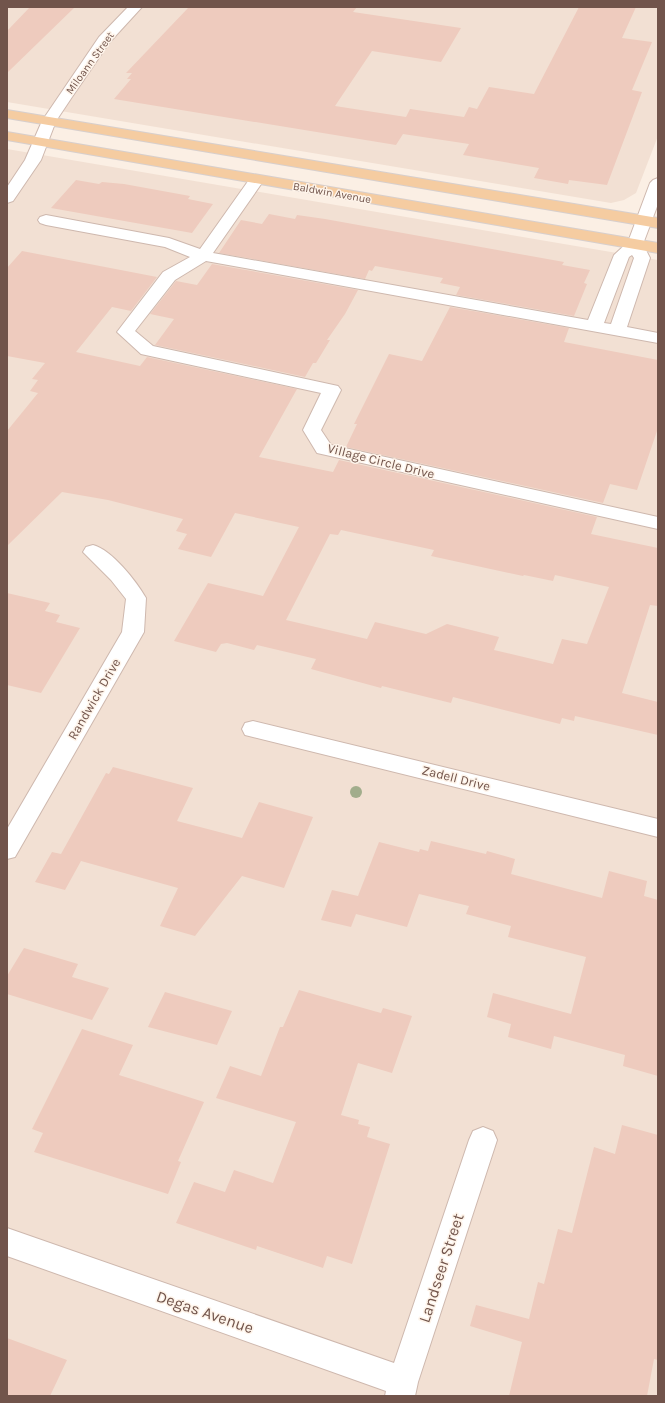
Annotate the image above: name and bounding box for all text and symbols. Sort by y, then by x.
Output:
street label: Miloann Street [63,29,117,97]
street label: Baldwin Avenue [292,180,372,206]
street label: Village Circle Drive [326,440,436,482]
street label: Randwick Drive [65,655,124,742]
street label: Zadell Drive [420,762,492,794]
street label: Landseer Street [414,1211,468,1325]
street label: Degas Avenue [154,1286,256,1338]

